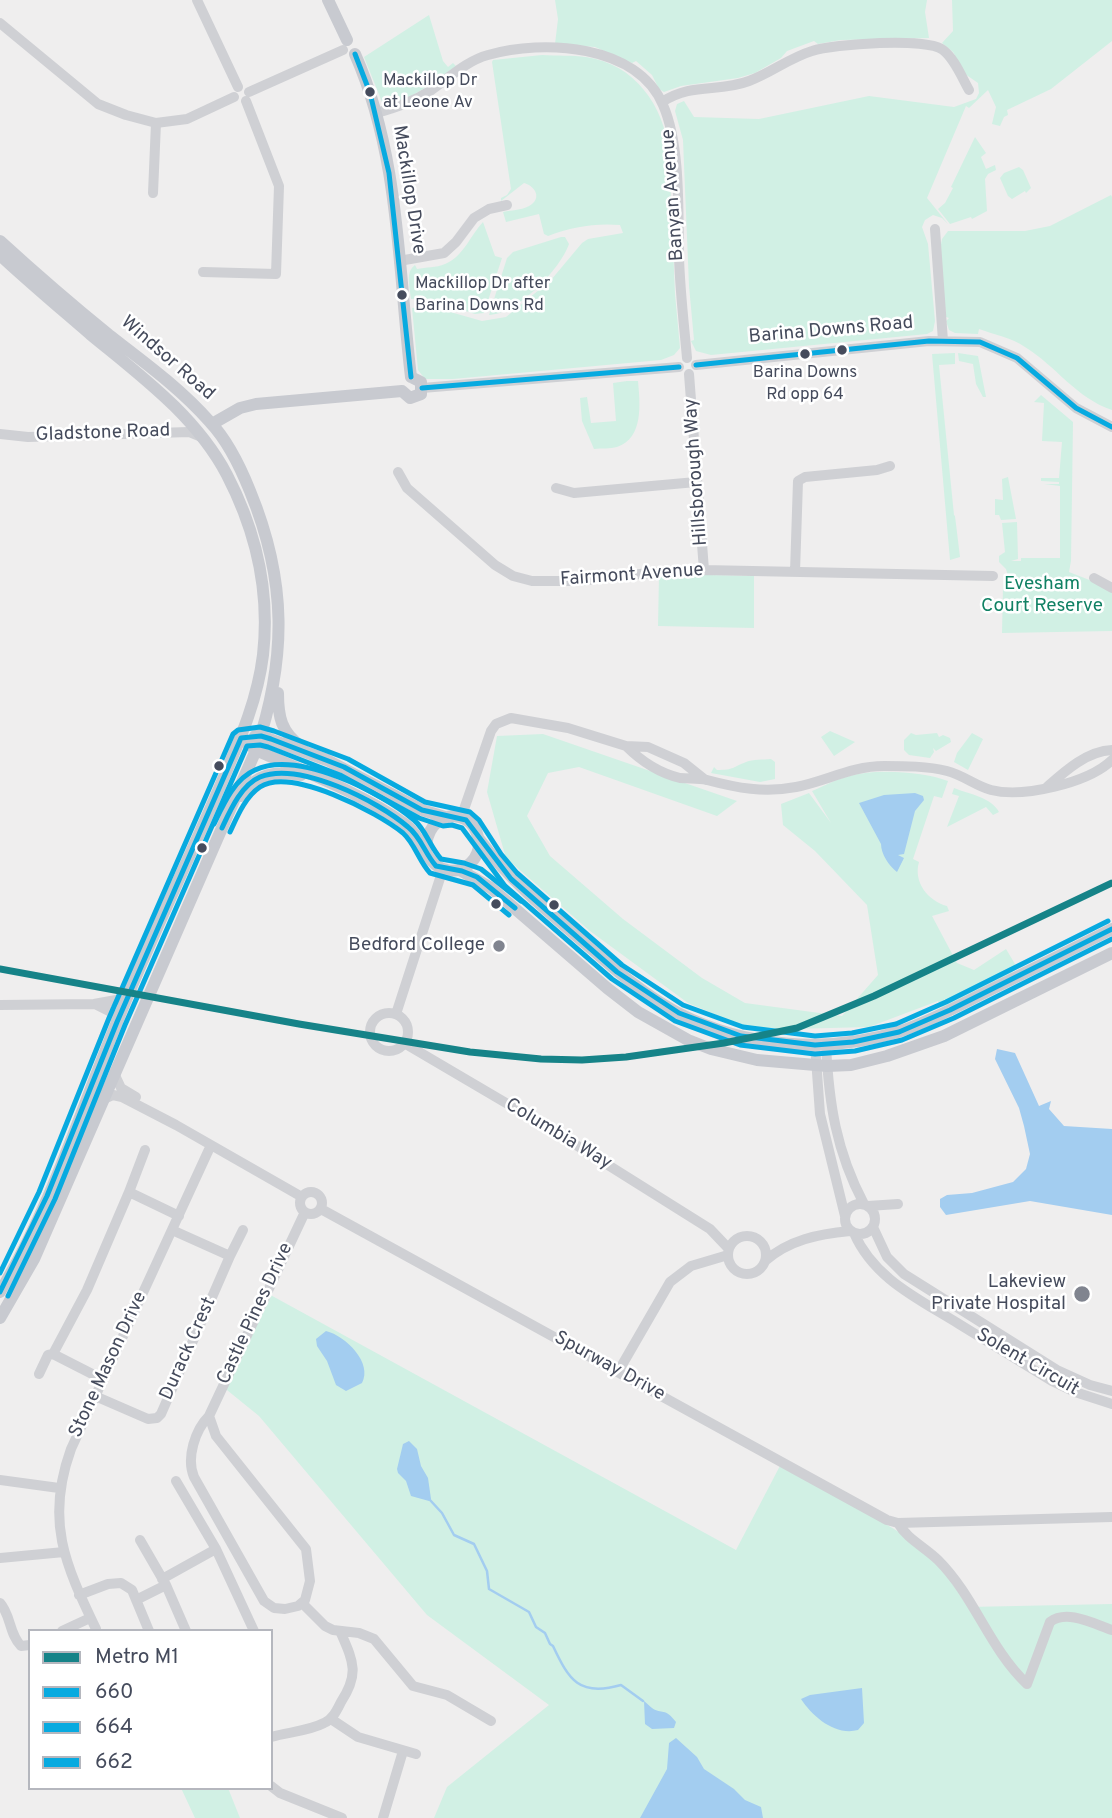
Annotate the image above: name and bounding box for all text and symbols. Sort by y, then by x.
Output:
place label: Mackillop Dr at Leone Av [383,72,477,112]
marker: Mackillop Dr at Leone Av [363,85,377,99]
street label: Mackillop Drive [387,124,429,256]
street label: Banyan Avenue [658,128,690,262]
place label: Mackillop Dr after Barina Downs Rd [415,275,550,315]
marker: Mackillop Dr after Barina Downs Rd [395,288,409,302]
street label: Windsor Road [115,312,219,406]
street label: Barina Downs Road [748,312,914,350]
unlabelled marker [835,343,849,357]
marker: Barina Downs Rd opp 64 [798,347,812,361]
place label: Barina Downs Rd opp 64 [753,364,857,404]
street label: Hillsborough Way [680,397,714,547]
street label: Gladstone Road [35,420,171,448]
street label: Fairmont Avenue [560,560,704,592]
park label: Evesham Court Reserve [981,574,1103,618]
unlabelled marker [212,759,226,773]
unlabelled marker [195,841,209,855]
unlabelled marker [489,897,503,911]
unlabelled marker [547,898,561,912]
place label: Bedford College [348,935,485,957]
marker: Bedford College [491,938,507,954]
street label: Columbia Way [501,1094,615,1176]
street label: Castle Pines Drive [213,1240,299,1388]
place label: Lakeview Private Hospital [931,1272,1066,1316]
marker: Lakeview Private Hospital [1072,1284,1092,1304]
street label: Stone Mason Drive [65,1288,153,1442]
street label: Durack Crest [156,1294,222,1404]
street label: Solent Circuit [971,1324,1083,1402]
street label: Spurway Drive [550,1327,668,1407]
legend [28,1629,273,1790]
text: Metro M1 [95,1644,179,1671]
text: 660 [95,1679,134,1706]
text: 664 [95,1714,133,1741]
text: 662 [95,1749,133,1776]

